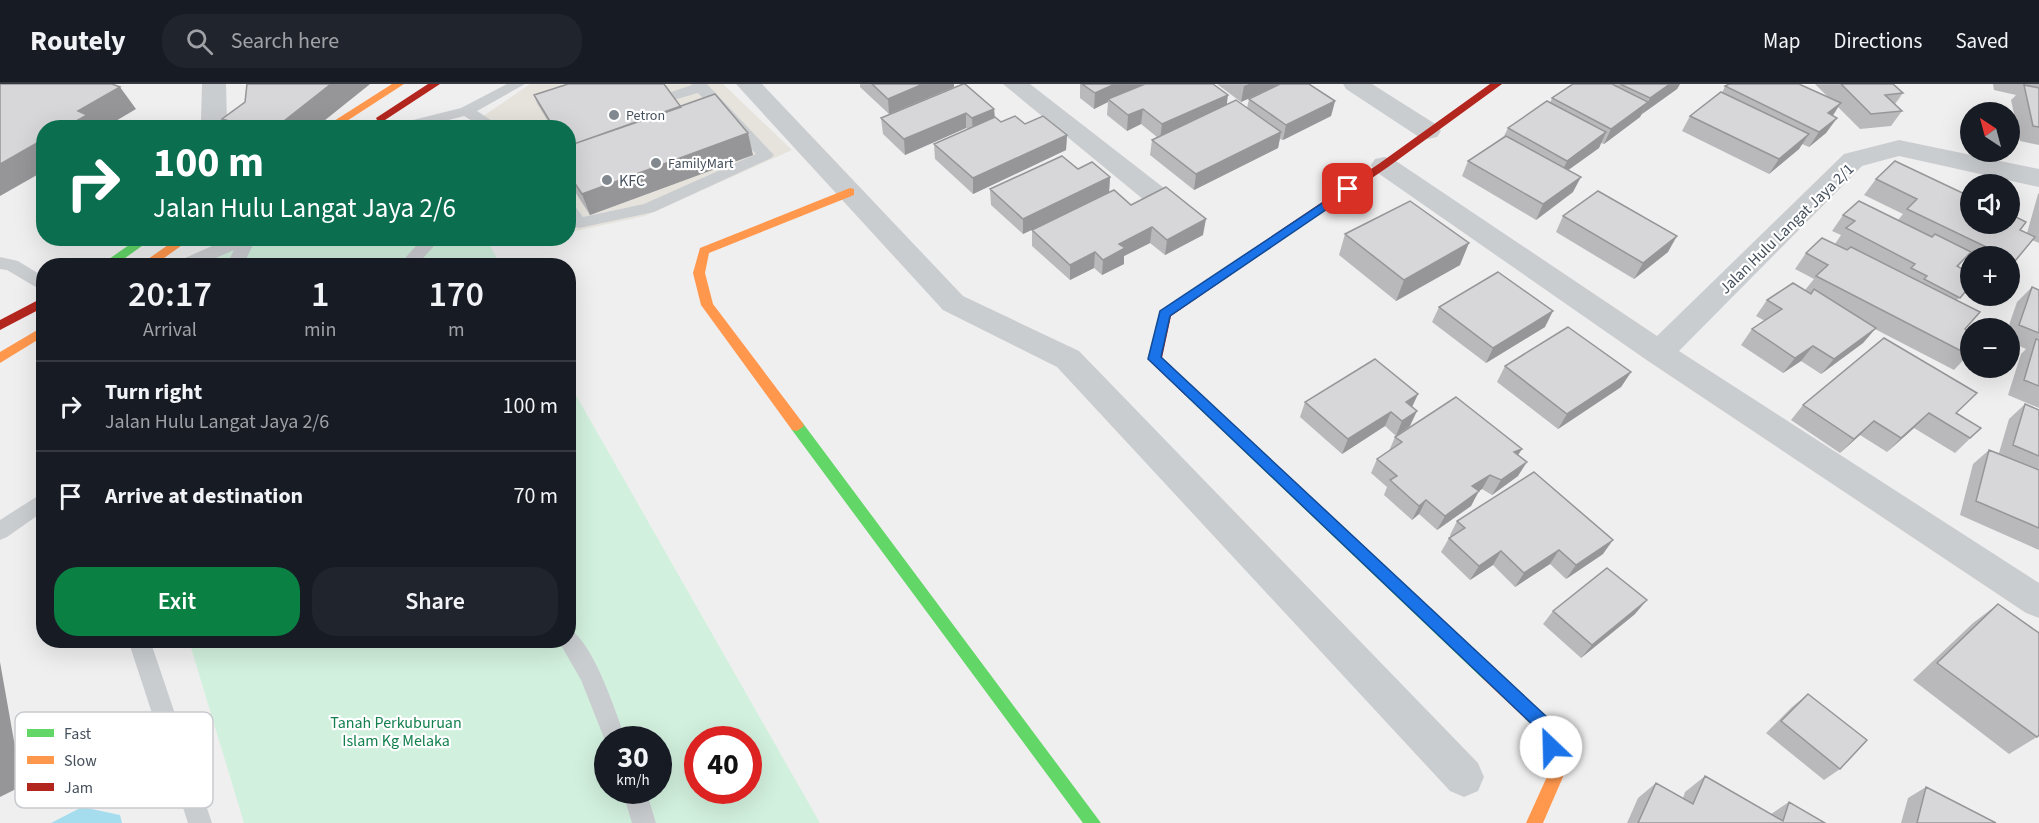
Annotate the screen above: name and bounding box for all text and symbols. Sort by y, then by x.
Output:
search box [162,14,582,68]
text: Routely [30,21,126,61]
icon: search [183,25,216,58]
text: Search here [231,25,339,57]
text: Map [1763,26,1801,56]
text: Directions [1834,26,1922,56]
text: Saved [1955,26,2009,56]
north arrow [1960,102,2020,162]
map controls [1960,102,2020,378]
place label: Petron [626,106,665,126]
marker: Petron [607,108,621,122]
text: 100 m [153,133,264,193]
icon: right [54,144,132,222]
place label: FamilyMart [668,154,734,174]
marker: FamilyMart [649,156,663,170]
street label: Jalan Hulu Langat Jaya 2/1 [1715,158,1859,299]
pin [1322,163,1373,214]
place label: KFC [619,170,645,192]
icon: arrive [1331,172,1364,205]
marker: KFC [600,173,614,187]
button: sound [1960,174,2020,234]
text: Jalan Hulu Langat Jaya 2/6 [153,189,456,228]
button: + [1960,246,2020,306]
text: 20:17 [128,269,212,320]
text: 1 [311,269,329,320]
text: 170 [428,269,484,320]
text: Arrival [143,316,197,344]
text: min [304,316,336,344]
text: m [448,316,464,344]
button: − [1960,318,2020,378]
text: Turn right [105,376,202,408]
icon: right [54,390,87,423]
text: 100 m [503,390,558,422]
text: Jalan Hulu Langat Jaya 2/6 [105,408,329,436]
icon: arrive [54,480,87,513]
text: Arrive at destination [105,480,303,512]
text: 70 m [513,480,558,512]
button: Exit [54,567,300,636]
button: Share [312,567,558,636]
legend [15,712,213,808]
park label: Tanah Perkuburuan Islam Kg Melaka [330,712,462,752]
position arrow [1519,715,1583,779]
text: Fast [64,723,92,745]
speed limit sign: 40 [684,726,762,804]
text: 30 [617,736,649,779]
text: Slow [64,750,97,772]
text: km/h [616,770,650,791]
text: Jam [64,777,93,799]

